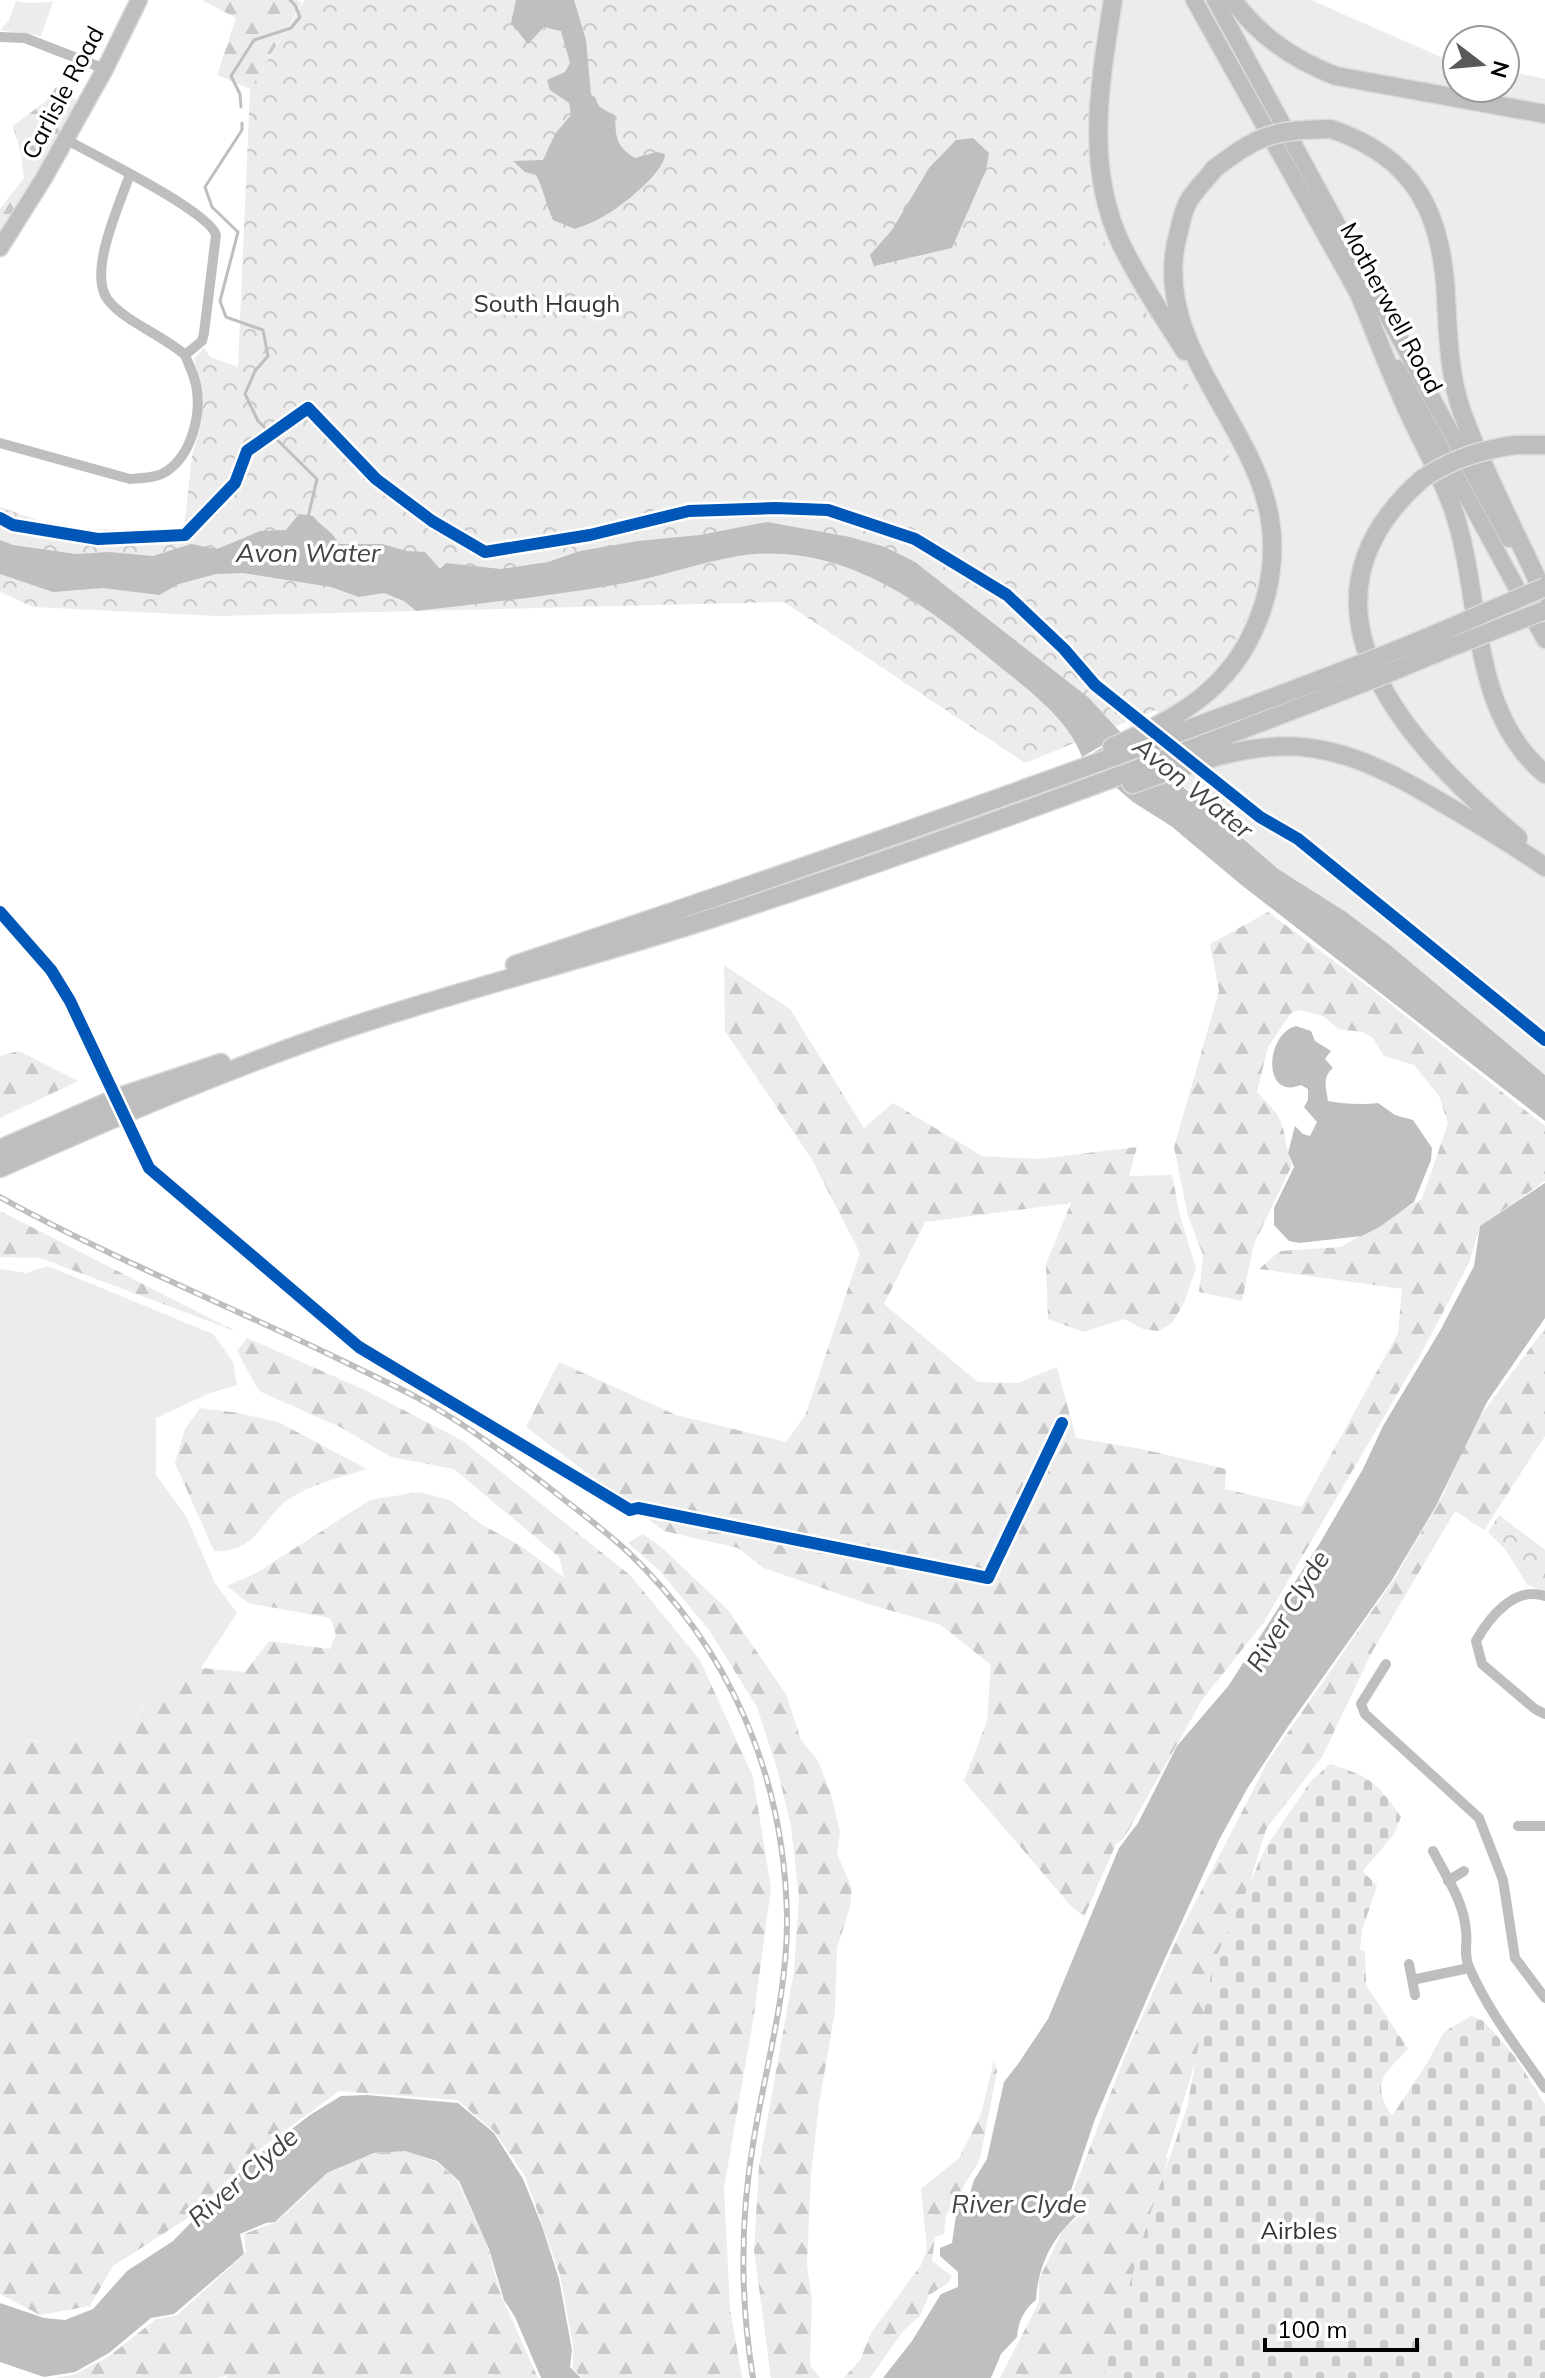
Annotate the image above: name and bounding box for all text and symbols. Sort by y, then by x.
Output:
street label: Carlisle Road [15,21,110,164]
north arrow [1441,24,1521,104]
text: N [1484,58,1516,81]
street label: Motherwell Road [1334,217,1450,398]
park label: South Haugh [474,288,620,318]
water label: Avon Water [235,536,382,569]
water label: Avon Water [1126,729,1261,847]
water label: River Clyde [1239,1544,1337,1677]
water label: River Clyde [181,2120,305,2234]
water label: River Clyde [951,2187,1087,2220]
park label: Airbles [1260,2215,1338,2245]
scale bar [1265,2302,1417,2352]
text: 100 m [1277,2314,1348,2344]

